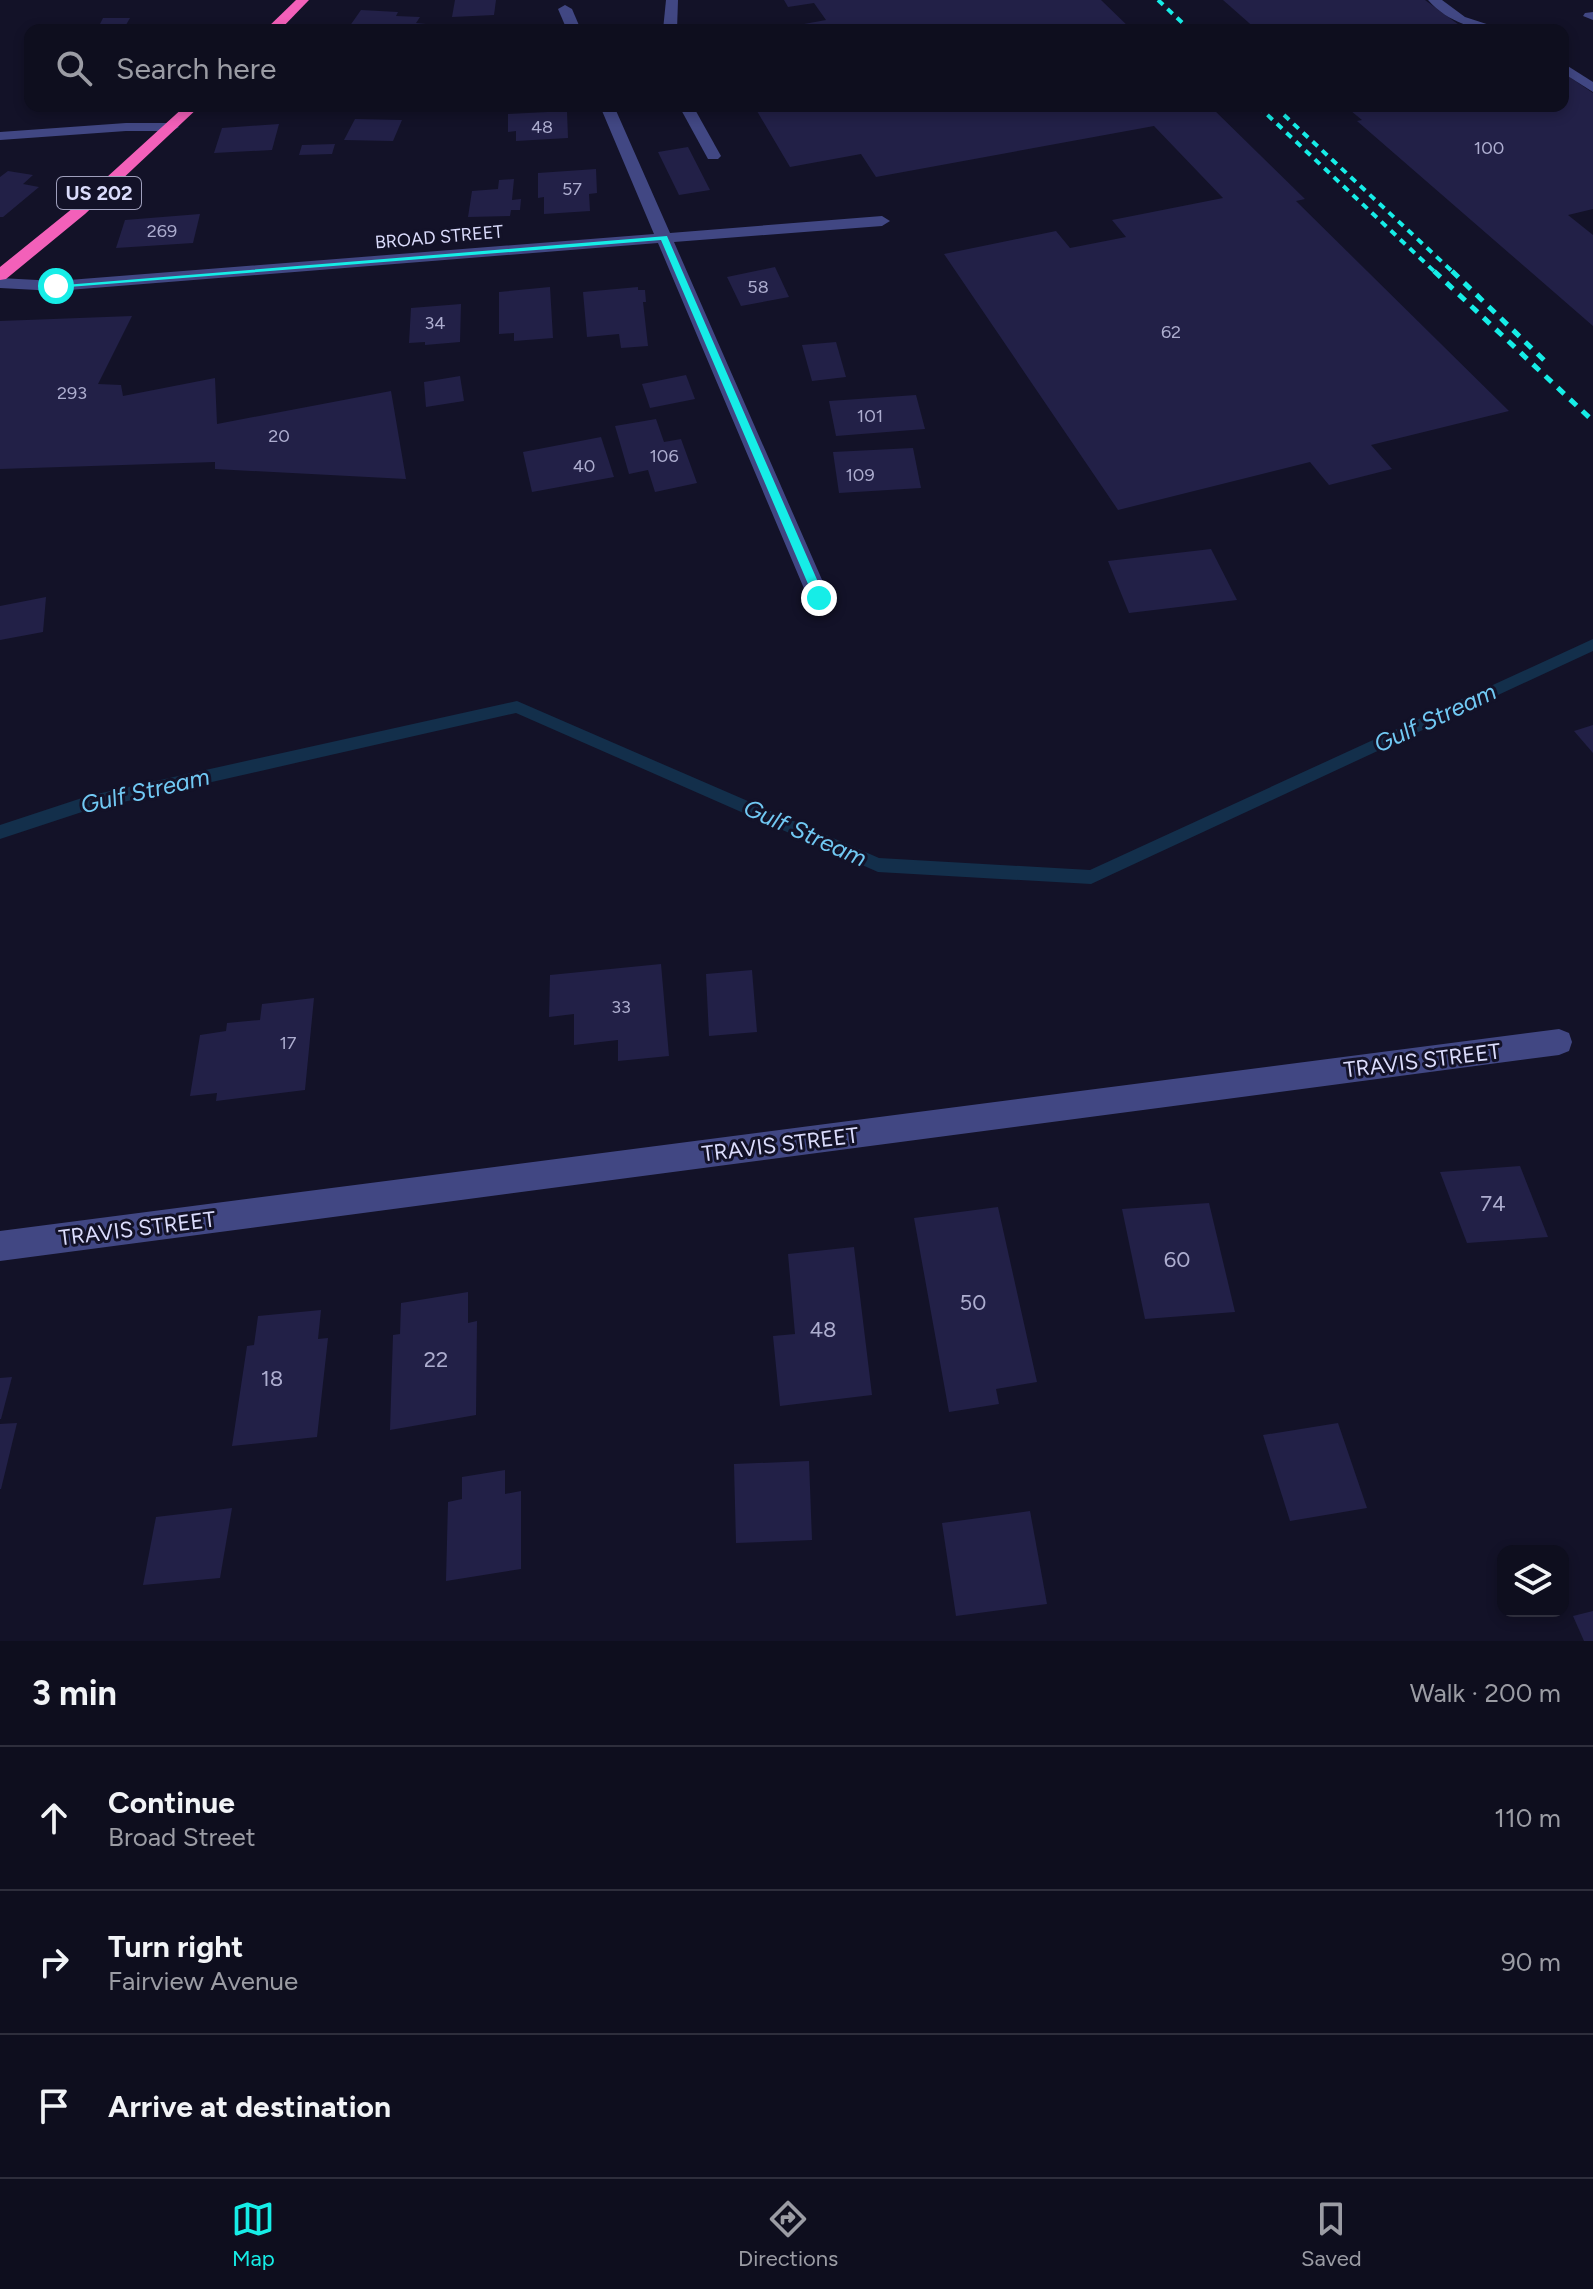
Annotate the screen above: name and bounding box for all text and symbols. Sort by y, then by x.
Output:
search box [24,24,1569,112]
icon: search [52,46,96,90]
text: Search here [116,50,276,87]
house number: 48 [531,116,553,138]
house number: 100 [1474,137,1504,159]
road number: US 202 [57,177,141,209]
house number: 57 [562,178,582,200]
house number: 269 [147,220,177,242]
street label: BROAD STREET [374,220,504,254]
route start [38,268,74,304]
house number: 58 [747,276,769,298]
house number: 34 [425,312,445,334]
house number: 62 [1161,321,1181,343]
house number: 293 [57,382,87,404]
house number: 101 [857,405,883,427]
house number: 20 [268,425,290,447]
house number: 106 [649,445,679,467]
house number: 40 [573,455,595,477]
house number: 109 [845,464,875,486]
route end [801,580,837,616]
water label: Gulf Stream [1369,677,1501,758]
water label: Gulf Stream [78,762,212,819]
water label: Gulf Stream [739,793,871,873]
house number: 33 [611,996,631,1018]
house number: 17 [279,1032,297,1054]
street label: TRAVIS STREET [1342,1037,1502,1084]
street label: TRAVIS STREET [700,1121,860,1168]
house number: 74 [1480,1190,1506,1217]
street label: TRAVIS STREET [57,1205,217,1252]
house number: 60 [1164,1246,1190,1273]
house number: 50 [960,1289,986,1316]
house number: 48 [809,1316,837,1343]
house number: 22 [424,1346,448,1373]
house number: 18 [261,1365,283,1392]
map controls [1497,1545,1569,1617]
button: layers [1497,1545,1569,1617]
text: 3 min [32,1673,117,1714]
text: Walk · 200 m [1410,1677,1561,1709]
text: Continue [108,1784,235,1821]
icon: ahead [32,1796,76,1840]
text: 110 m [1494,1802,1561,1834]
text: Broad Street [108,1821,255,1853]
text: Turn right [108,1928,243,1965]
icon: right [32,1940,76,1984]
text: 90 m [1501,1946,1561,1978]
text: Fairview Avenue [108,1965,298,1997]
icon: arrive [32,2084,76,2128]
text: Arrive at destination [108,2088,391,2125]
tab: Map [231,2197,275,2272]
tab: Directions [738,2197,838,2272]
tab: Saved [1301,2197,1362,2272]

